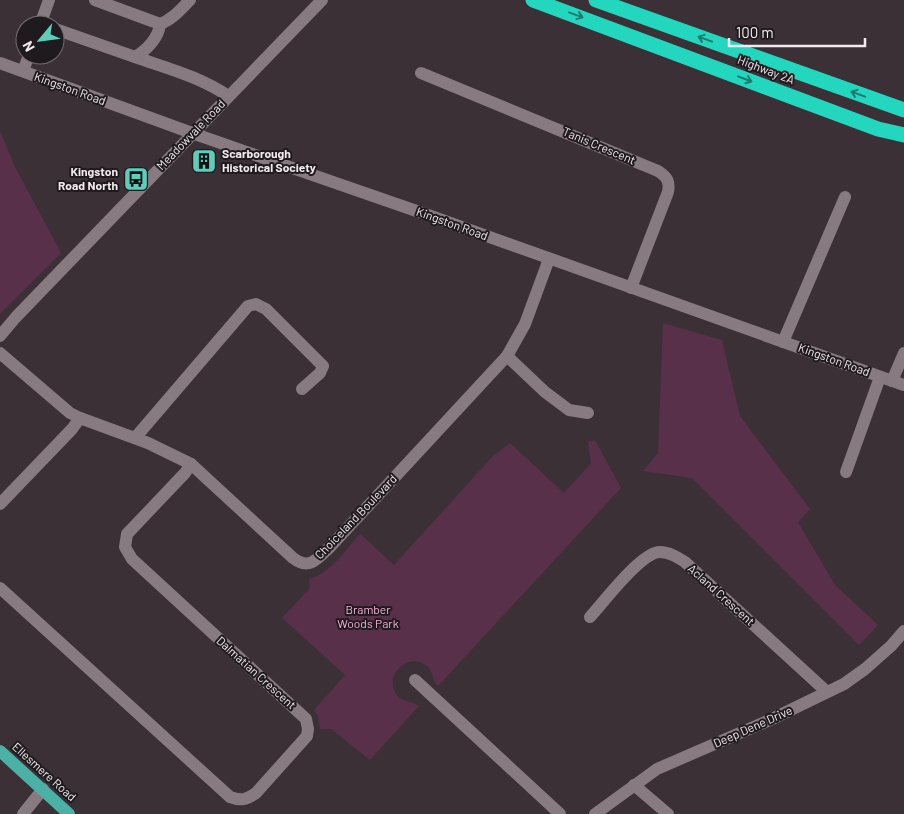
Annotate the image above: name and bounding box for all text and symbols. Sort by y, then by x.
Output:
one-way arrow [567,11,583,20]
north arrow [15,15,65,65]
scale bar [729,15,865,47]
text: 100 m [736,23,774,41]
one-way arrow [698,34,713,43]
text: N [19,38,38,55]
street label: Highway 2A [736,52,797,86]
street label: Kingston Road [33,69,108,107]
one-way arrow [737,74,752,84]
one-way arrow [851,89,866,98]
street label: Meadowvale Road [153,96,227,172]
street label: Tanis Crescent [561,123,638,167]
place label: Scarborough Historical Society [222,146,316,174]
building icon: Scarborough Historical Society [191,148,217,174]
place label: Kingston Road North [58,164,118,192]
bus stop icon: Kingston Road North [123,166,149,192]
street label: Kingston Road [415,204,490,242]
street label: Kingston Road [797,340,872,378]
street label: Choiceland Boulevard [311,471,399,562]
street label: Acland Crescent [686,561,758,628]
park label: Bramber Woods Park [337,602,399,630]
street label: Dalmatian Crescent [214,633,299,712]
street label: Deep Dene Drive [711,702,794,750]
street label: Ellesmere Road [10,739,79,803]

